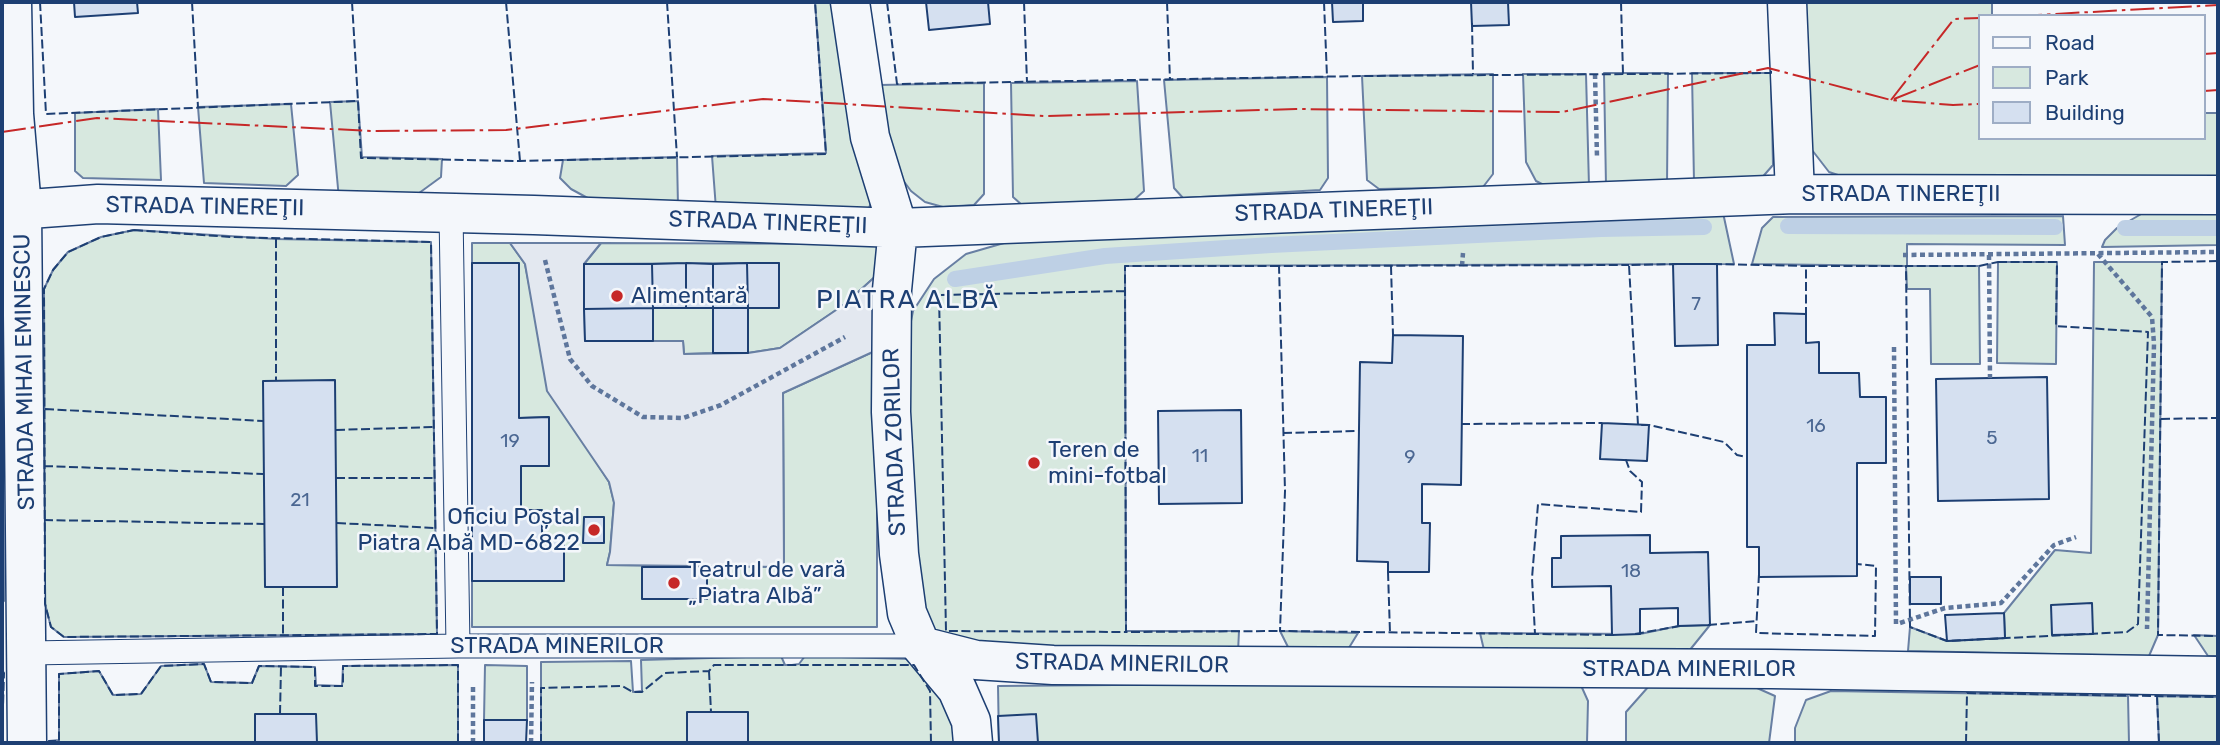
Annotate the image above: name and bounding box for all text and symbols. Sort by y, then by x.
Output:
legend [1979,14,2206,140]
text: Road [2045,30,2095,55]
text: Park [2045,65,2089,90]
text: Building [2045,100,2125,125]
street label: STRADA TINEREŢII [1802,180,2000,208]
street label: STRADA TINEREŢII [105,191,305,223]
street label: STRADA TINEREŢII [1234,194,1434,228]
street label: STRADA TINEREŢII [668,206,868,240]
street label: STRADA MIHAI EMINESCU [9,233,41,511]
place label: Alimentară [631,282,748,310]
district label: PIATRA ALBĂ [817,284,999,316]
marker: Alimentară [609,288,625,304]
house number: 7 [1691,294,1701,316]
street label: STRADA ZORILOR [878,347,912,537]
house number: 16 [1806,416,1826,438]
house number: 5 [1986,428,1998,450]
house number: 19 [500,431,520,453]
place label: Teren de mini-fotbal [1048,436,1167,490]
house number: 11 [1192,446,1208,468]
house number: 9 [1404,447,1416,469]
marker: Teren de mini-fotbal [1026,455,1042,471]
house number: 21 [290,490,310,512]
place label: Oficiu Poștal Piatra Albă MD-6822 [357,503,580,557]
marker: Oficiu Poștal Piatra Albă MD-6822 [586,522,602,538]
place label: Teatrul de vară „Piatra Albă” [688,556,846,610]
house number: 18 [1621,561,1641,583]
marker: Teatrul de vară „Piatra Albă” [666,575,682,591]
street label: STRADA MINERILOR [450,632,664,660]
street label: STRADA MINERILOR [1015,648,1229,680]
street label: STRADA MINERILOR [1582,655,1796,683]

